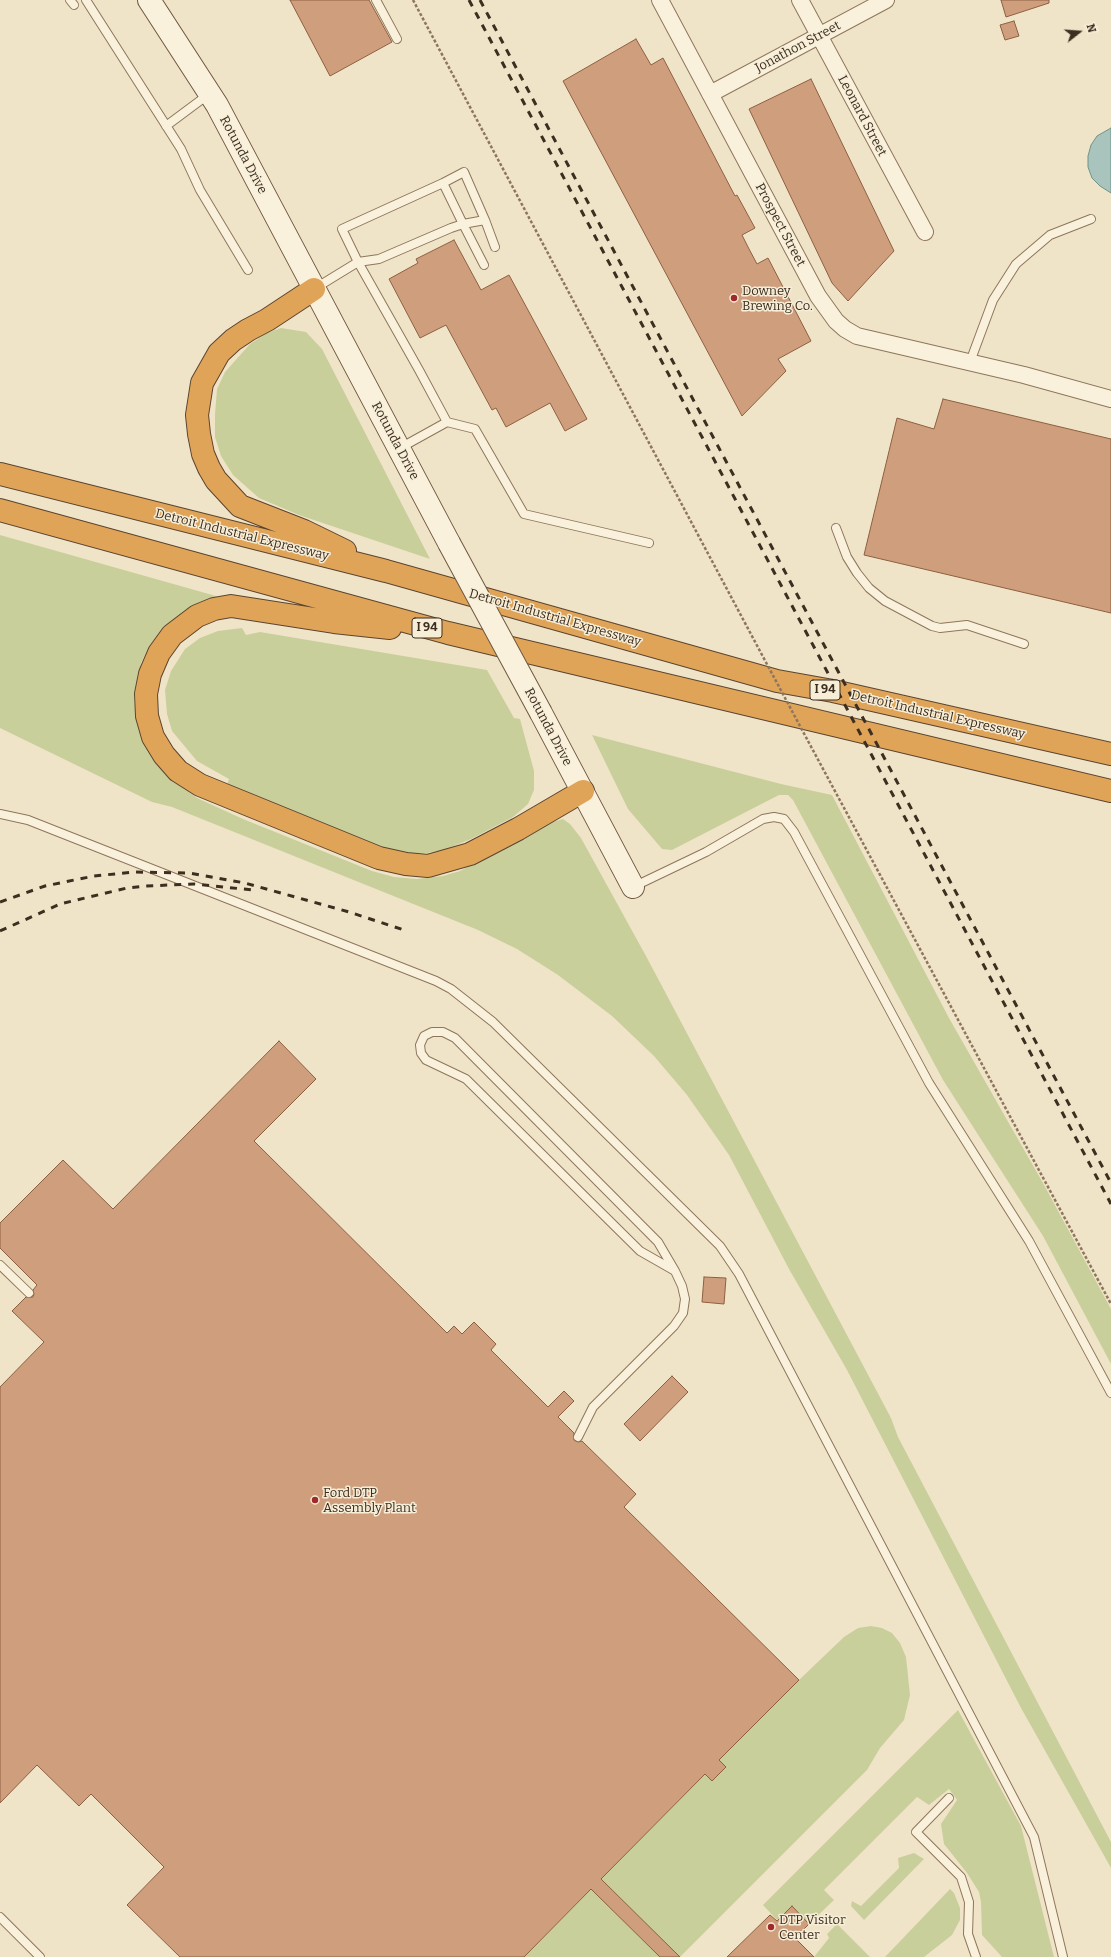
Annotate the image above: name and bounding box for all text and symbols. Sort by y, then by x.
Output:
north arrow [1059,12,1099,52]
street label: Jonathon Street [753,18,843,76]
text: N [1083,22,1098,34]
street label: Leonard Street [834,73,890,159]
street label: Rotunda Drive [216,113,270,197]
street label: Prospect Street [751,181,809,269]
place label: Downey Brewing Co. [742,283,813,314]
marker: Downey Brewing Co. [729,293,739,303]
street label: Rotunda Drive [368,399,422,483]
street label: Detroit Industrial Expressway [154,506,330,564]
street label: Detroit Industrial Expressway [467,586,643,650]
road number: I 94 [412,618,442,638]
road number: I 94 [810,680,840,700]
street label: Rotunda Drive [521,685,575,769]
street label: Detroit Industrial Expressway [849,687,1027,743]
place label: Ford DTP Assembly Plant [323,1485,416,1516]
marker: Ford DTP Assembly Plant [310,1495,320,1505]
place label: DTP Visitor Center [779,1912,846,1943]
marker: DTP Visitor Center [766,1922,776,1932]

